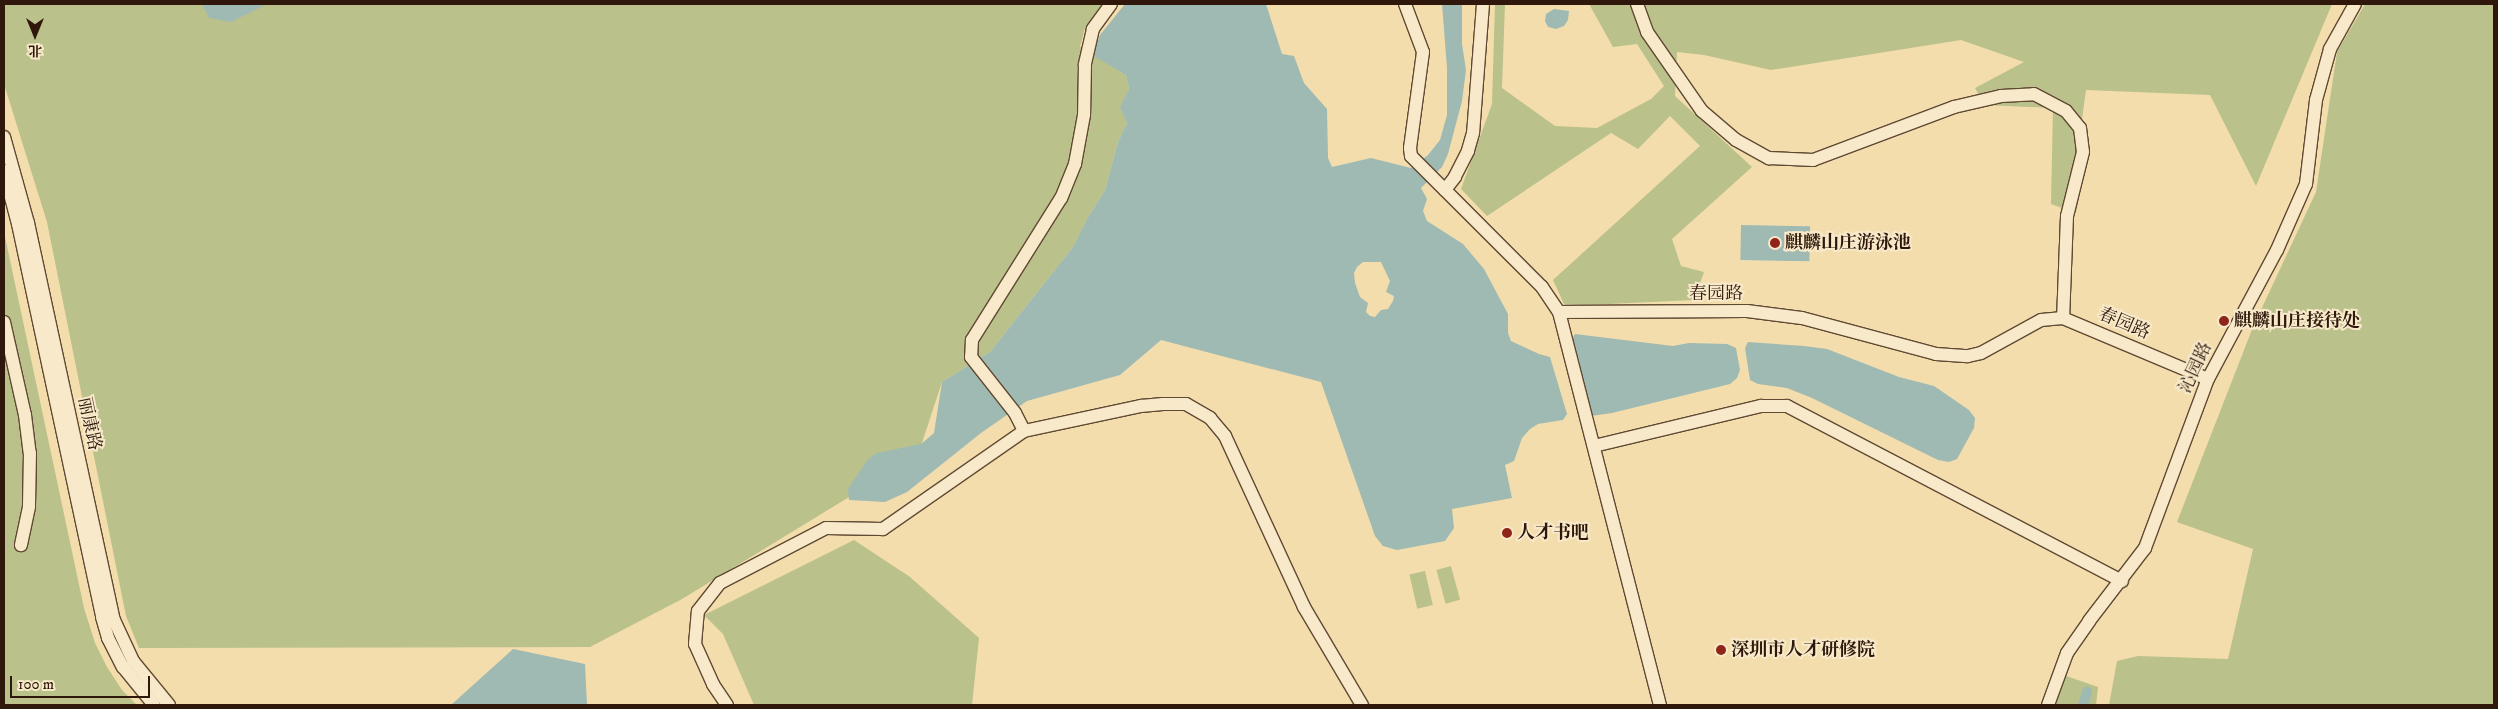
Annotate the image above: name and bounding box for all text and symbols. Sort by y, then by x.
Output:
north arrow [10,10,60,60]
text: 北 [28,41,42,59]
place label: 麒麟山庄游泳池 [1785,232,1911,254]
marker: 麒麟山庄游泳池 [1769,237,1781,249]
street label: 春园路 [1689,283,1743,305]
street label: 春园路 [2095,304,2153,344]
place label: 麒麟山庄接待处 [2234,310,2360,332]
marker: 麒麟山庄接待处 [2218,315,2230,327]
street label: 沁园路 [2175,339,2217,397]
street label: 丽康路 [73,395,105,453]
place label: 人才书吧 [1517,522,1589,544]
marker: 人才书吧 [1501,527,1513,539]
place label: 深圳市人才研修院 [1731,639,1875,661]
marker: 深圳市人才研修院 [1715,644,1727,656]
scale bar [12,666,152,698]
text: 100 m [18,675,54,694]

